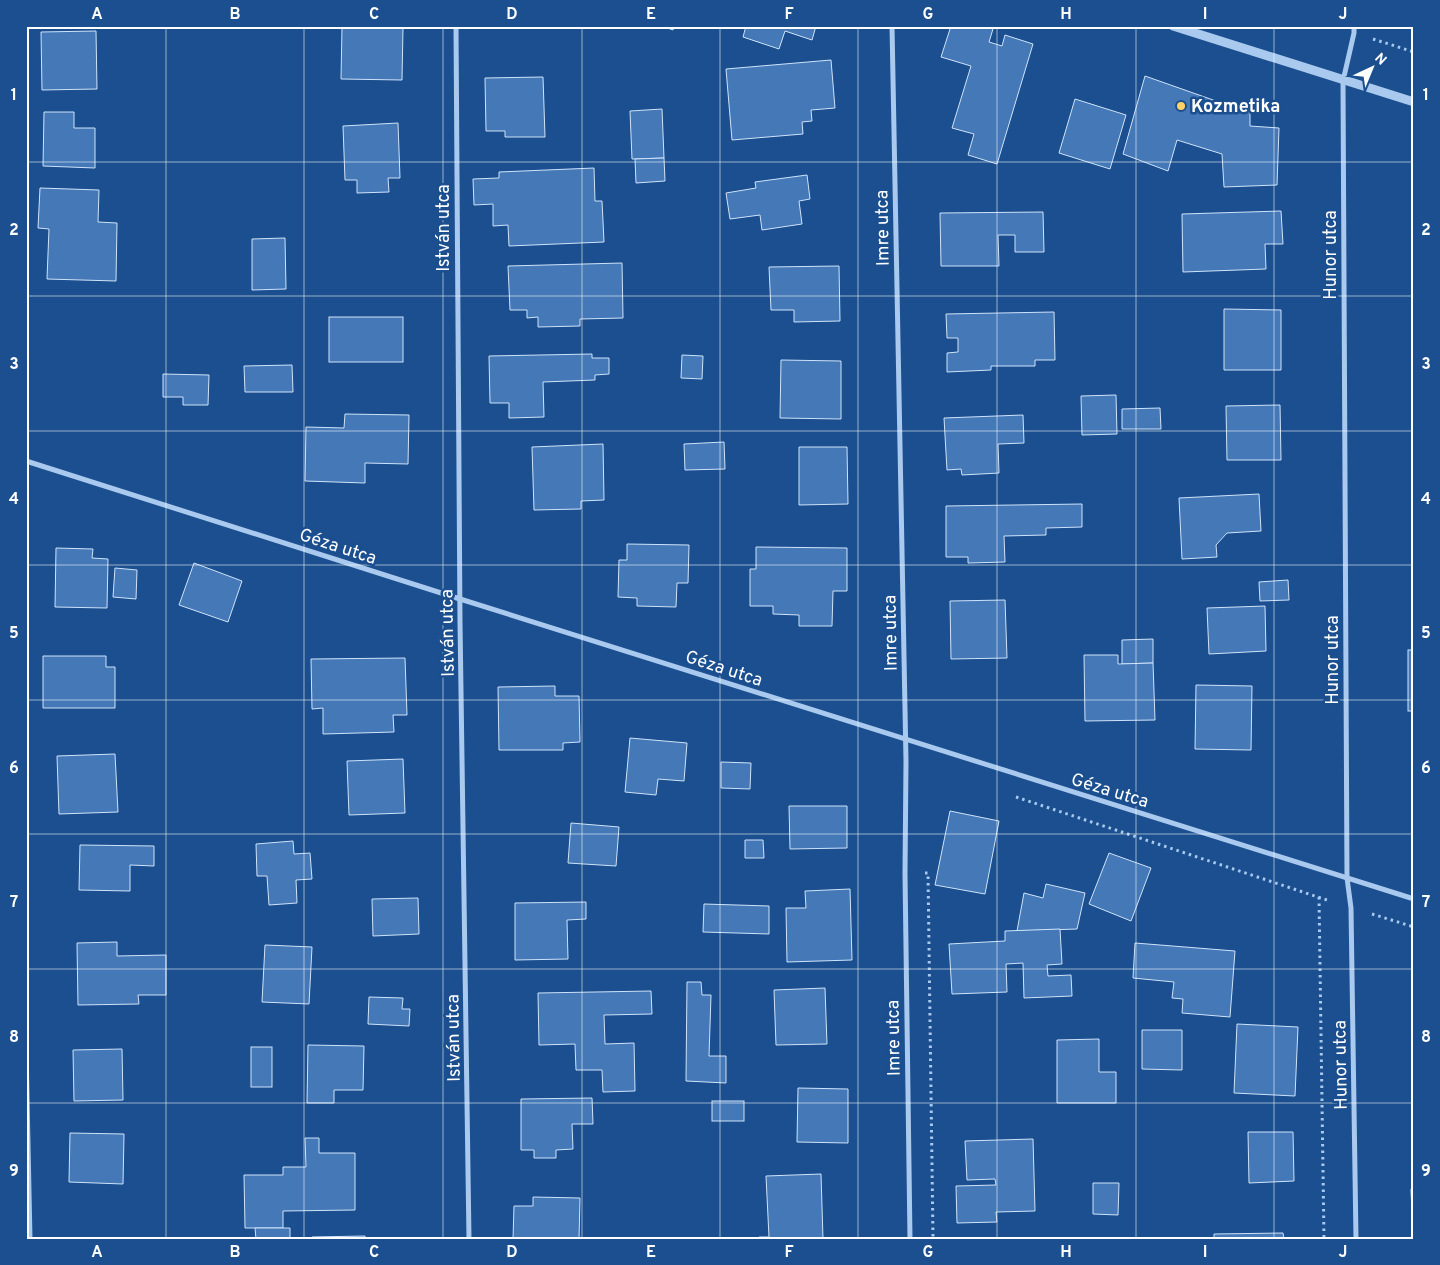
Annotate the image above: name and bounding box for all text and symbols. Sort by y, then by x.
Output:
text: A [91,5,103,25]
text: B [229,5,241,25]
text: C [369,5,379,25]
text: D [506,5,518,25]
text: E [646,5,656,25]
text: F [784,5,794,25]
text: G [923,5,933,25]
text: H [1060,5,1072,25]
text: I [1203,5,1207,25]
text: J [1339,5,1347,25]
north arrow [1348,42,1398,92]
text: N [1370,50,1390,69]
text: 1 [11,86,17,106]
text: 1 [1423,86,1429,106]
place label: Kozmetika [1191,96,1280,119]
marker: Kozmetika [1175,100,1187,112]
street label: István utca [433,184,456,272]
street label: Imre utca [871,190,896,266]
street label: Hunor utca [1320,210,1343,300]
text: 2 [9,221,19,241]
text: 2 [1421,221,1431,241]
text: 3 [9,355,19,375]
text: 3 [1421,355,1431,375]
text: 4 [9,490,19,510]
text: 4 [1421,490,1431,510]
street label: Géza utca [296,524,379,571]
street label: István utca [436,589,461,677]
street label: Imre utca [879,595,904,671]
street label: Hunor utca [1322,615,1345,705]
text: 5 [9,624,19,644]
text: 5 [1421,624,1431,644]
street label: Géza utca [682,646,765,693]
text: 6 [9,759,19,779]
text: 6 [1421,759,1431,779]
street label: Géza utca [1068,769,1151,814]
text: 7 [10,893,18,913]
text: 7 [1422,893,1430,913]
street label: István utca [442,994,467,1082]
street label: Imre utca [882,1000,907,1076]
street label: Hunor utca [1329,1020,1354,1110]
text: 8 [9,1028,19,1048]
text: 8 [1421,1028,1431,1048]
text: 9 [9,1162,19,1182]
text: 9 [1421,1162,1431,1182]
text: A [91,1243,103,1263]
text: B [229,1243,241,1263]
text: C [369,1243,379,1263]
text: D [506,1243,518,1263]
text: E [646,1243,656,1263]
text: F [784,1243,794,1263]
text: G [923,1243,933,1263]
text: H [1060,1243,1072,1263]
text: I [1203,1243,1207,1263]
text: J [1339,1243,1347,1263]

